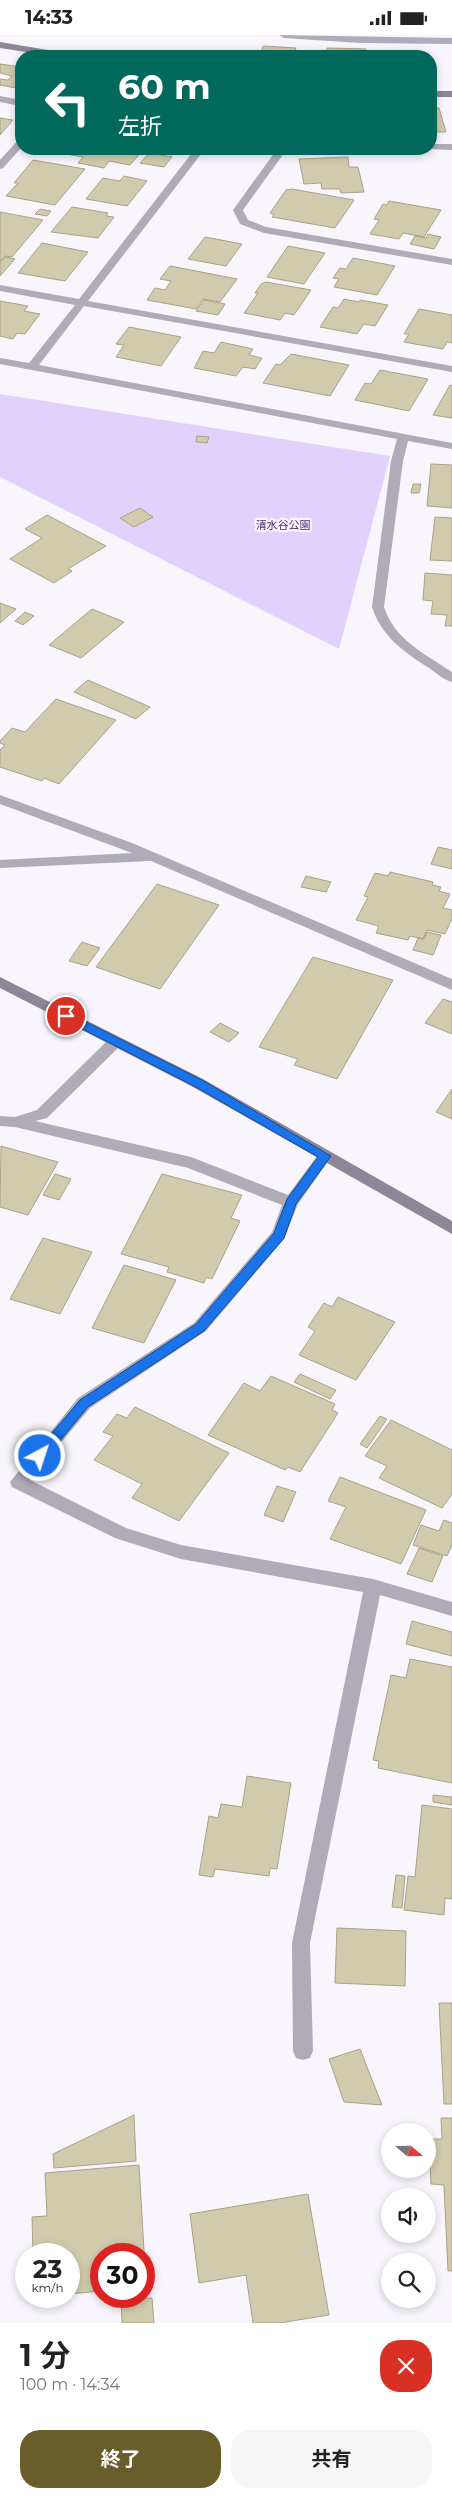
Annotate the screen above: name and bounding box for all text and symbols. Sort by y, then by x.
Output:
text: 14:33 [25,6,73,29]
text: 60 m [118,65,211,108]
icon: left [35,70,100,135]
text: 左折 [118,113,162,140]
park label: 清水谷公園 [256,518,311,532]
pin [45,995,87,1037]
icon: arrive [52,1002,80,1030]
position arrow [13,1429,65,1481]
north arrow [381,2123,436,2177]
map controls [381,2123,436,2308]
button: sound [381,2188,436,2243]
speed limit sign: 30 [90,2243,155,2308]
button: search [381,2253,436,2308]
text: 23 [33,2254,62,2284]
text: km/h [31,2280,64,2295]
text: 1 分 [20,2337,70,2374]
button: close [380,2340,432,2392]
text: 100 m · 14:34 [20,2375,120,2394]
button: 終了 [20,2430,221,2488]
button: 共有 [231,2430,432,2488]

